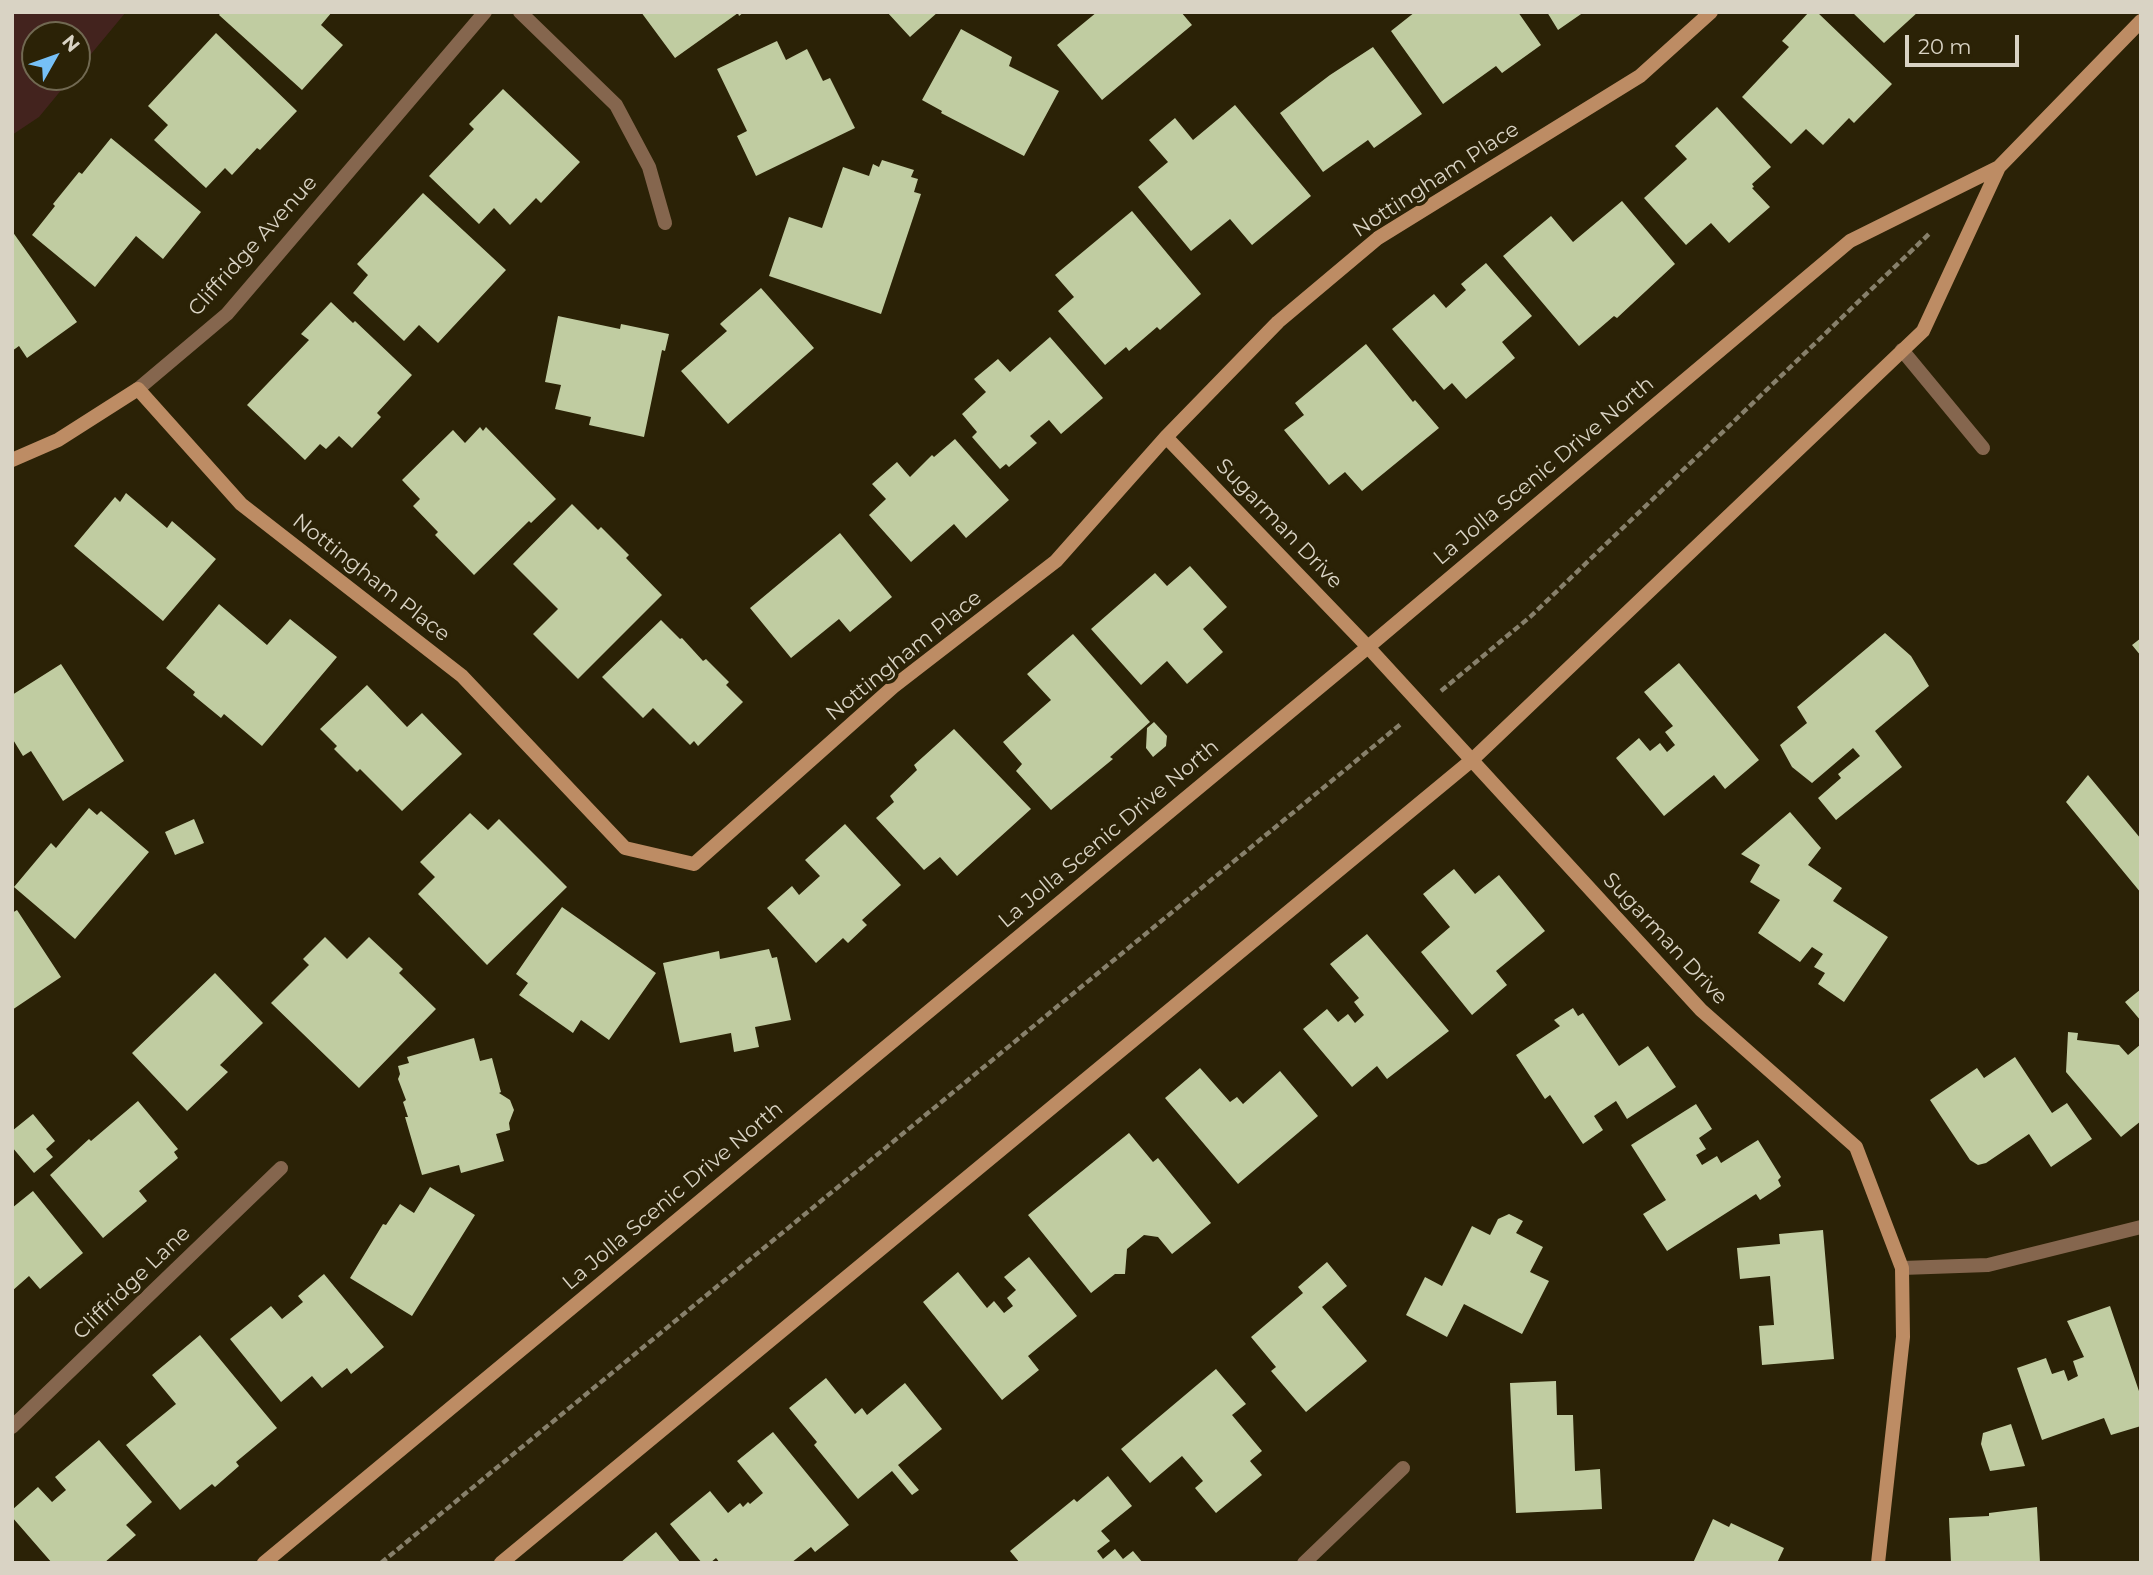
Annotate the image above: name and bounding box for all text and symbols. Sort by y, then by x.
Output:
north arrow [21,21,91,91]
scale bar [1908,21,2022,65]
text: N [57,30,85,57]
text: 20 m [1918,34,1972,59]
street label: Nottingham Place [1348,117,1524,243]
street label: Cliffridge Avenue [183,171,323,321]
street label: La Jolla Scenic Drive North [1429,371,1659,571]
street label: Sugarman Drive [1210,454,1348,594]
street label: Nottingham Place [287,509,455,647]
street label: Nottingham Place [821,585,987,727]
street label: La Jolla Scenic Drive North [994,734,1224,934]
street label: Sugarman Drive [1597,868,1733,1010]
street label: La Jolla Scenic Drive North [558,1096,788,1296]
street label: Cliffridge Lane [68,1221,196,1345]

